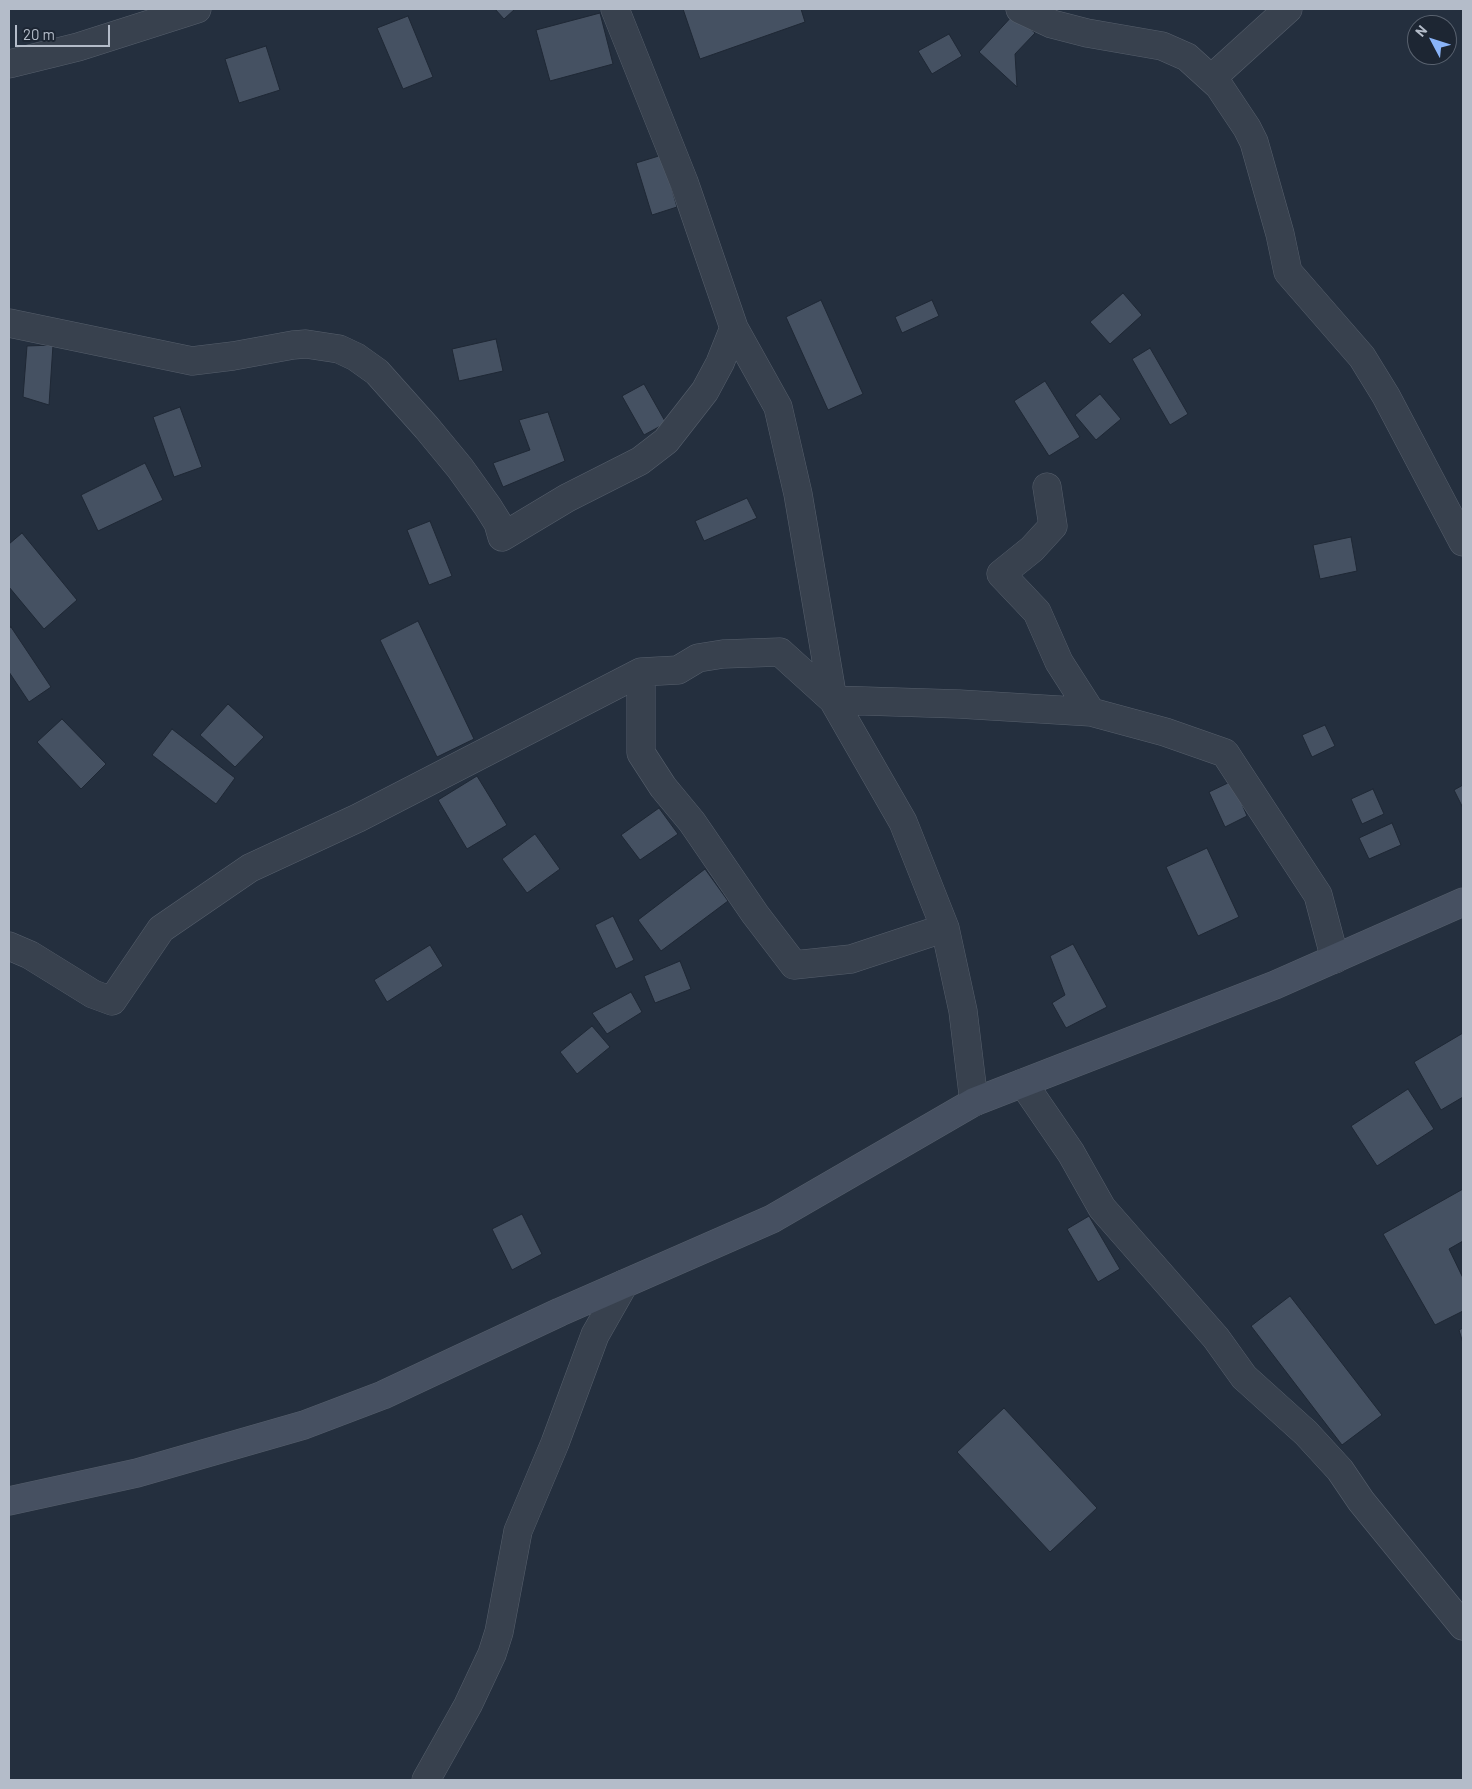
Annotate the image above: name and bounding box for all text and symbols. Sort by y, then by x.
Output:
scale bar [18,15,112,47]
north arrow [1407,15,1457,65]
text: N [1411,22,1430,40]
text: 20 m [23,25,55,43]

